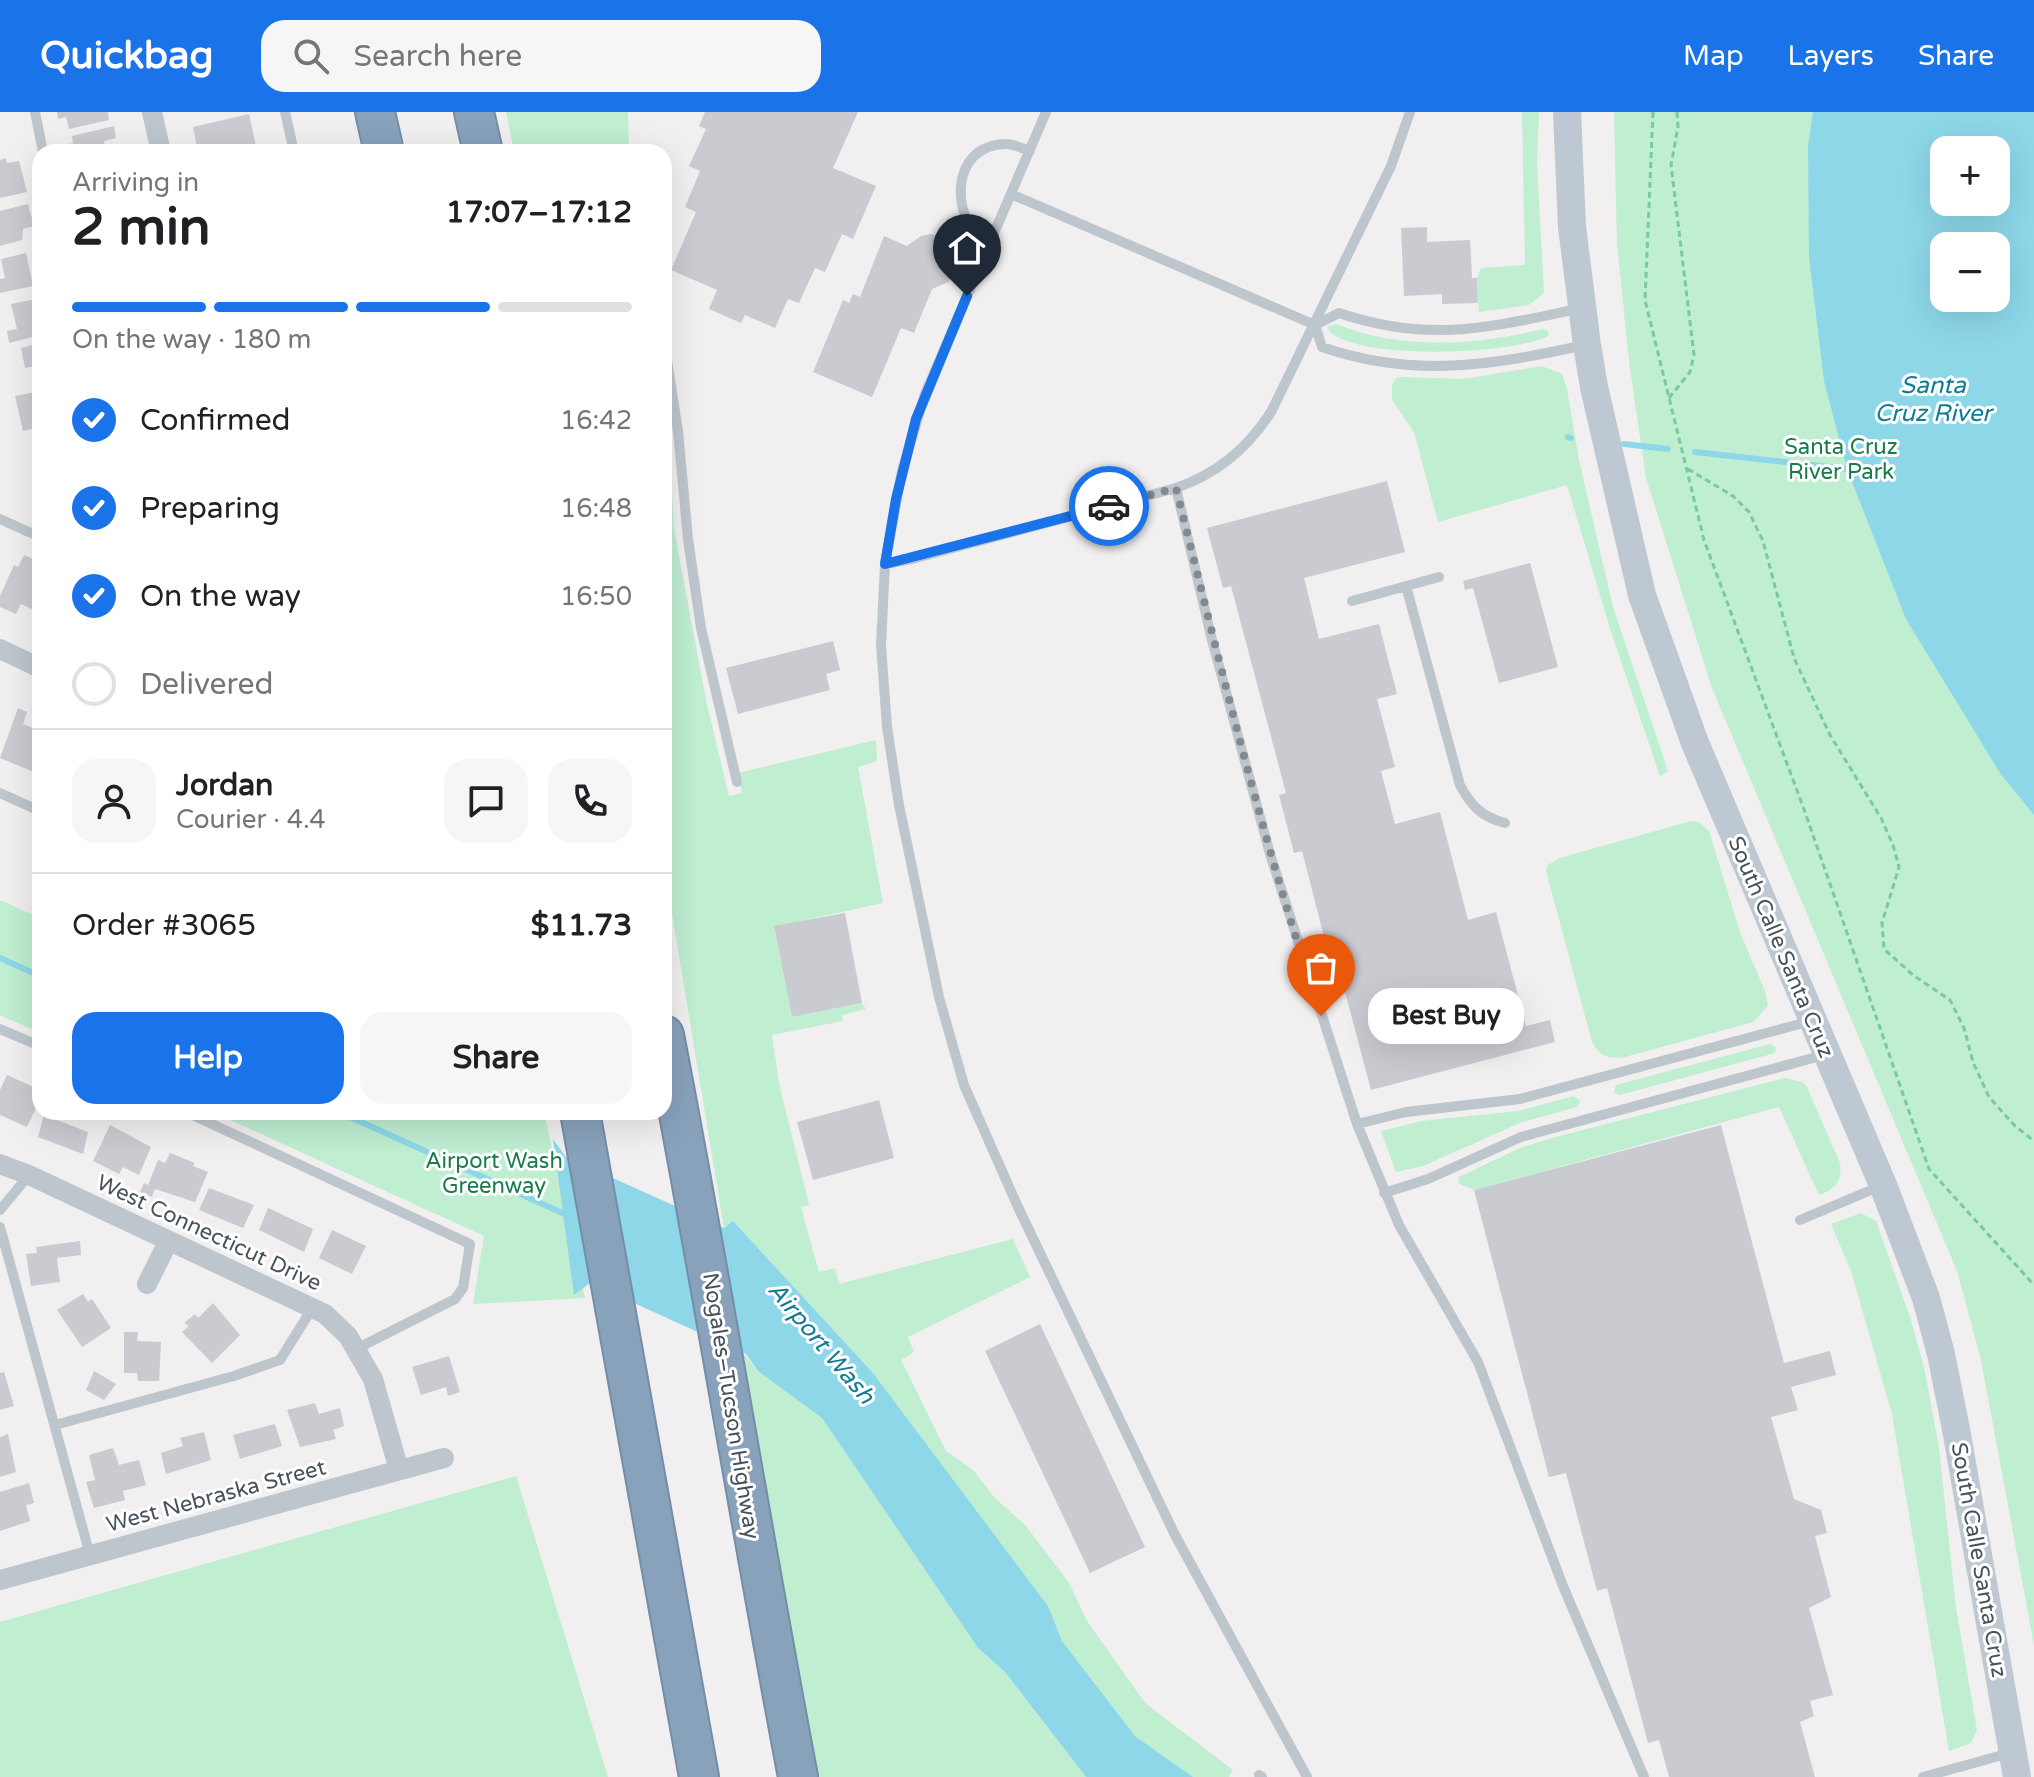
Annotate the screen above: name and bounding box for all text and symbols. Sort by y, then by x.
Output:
search box [261,20,821,92]
text: Quickbag [40,33,213,79]
icon: search [289,34,333,78]
text: Search here [353,38,522,75]
text: Map [1683,39,1744,73]
text: Layers [1788,39,1874,73]
text: Share [1918,39,1994,73]
map controls [1930,136,2010,312]
button: + [1930,136,2010,216]
text: Arriving in [72,167,199,198]
text: 17:07–17:12 [446,194,632,231]
text: 2 min [72,196,211,259]
pin [933,214,1001,296]
icon: home [945,226,989,270]
button: − [1930,232,2010,312]
text: On the way · 180 m [72,324,311,355]
water label: Santa Cruz River [1875,371,1994,428]
icon: check [72,398,116,442]
text: Confirmed [140,402,291,439]
text: 16:42 [560,405,632,436]
park label: Santa Cruz River Park [1784,434,1898,485]
courier [1069,466,1149,546]
icon: car [1087,484,1131,528]
icon: check [72,486,116,530]
text: Preparing [140,490,280,527]
text: 16:48 [560,493,632,524]
icon: check [72,574,116,618]
text: On the way [140,578,301,615]
text: 16:50 [560,581,632,612]
text: Delivered [140,666,274,703]
button: person [72,759,156,843]
button: chat [444,759,528,843]
button: phone [548,759,632,843]
text: Jordan [176,767,273,804]
text: Courier · 4.4 [176,804,326,835]
street label: South Calle Santa Cruz [1723,832,1839,1062]
text: Order #3065 [72,907,256,944]
text: $11.73 [531,907,632,944]
pin [1287,934,1355,1016]
icon: bag [1299,946,1343,990]
callout: Best Buy [1369,988,1525,1044]
text: Best Buy [1391,1000,1501,1031]
button: Help [72,1012,344,1104]
button: Share [360,1012,632,1104]
park label: Airport Wash Greenway [425,1148,563,1199]
street label: West Connecticut Drive [93,1169,325,1297]
street label: Nogales–Tucson Highway [697,1271,765,1541]
water label: Airport Wash [762,1276,881,1411]
street label: South Calle Santa Cruz [1946,1441,2012,1680]
street label: West Nebraska Street [103,1454,329,1538]

